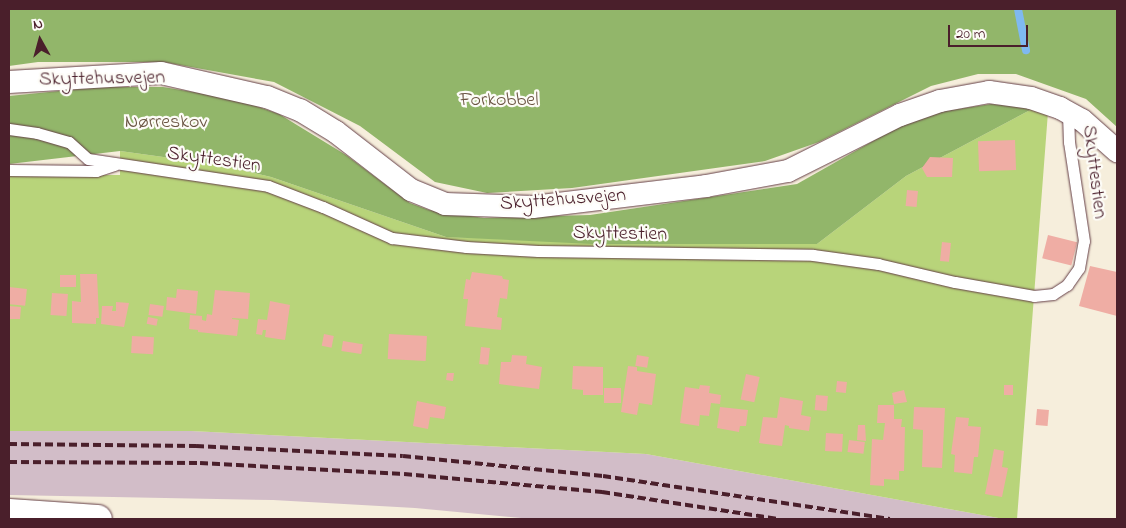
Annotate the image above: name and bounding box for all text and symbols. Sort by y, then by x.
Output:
text: N [32,14,44,36]
north arrow [15,15,65,65]
scale bar [951,15,1031,47]
text: 20 m [956,23,985,45]
street label: Skyttehusvejen [39,66,165,92]
park label: Forkobbel [459,88,539,112]
park label: Nørreskov [125,110,207,134]
street label: Skyttestien [1076,124,1112,220]
street label: Skyttestien [166,142,262,178]
street label: Skyttehusvejen [499,184,627,216]
street label: Skyttestien [573,221,667,247]

